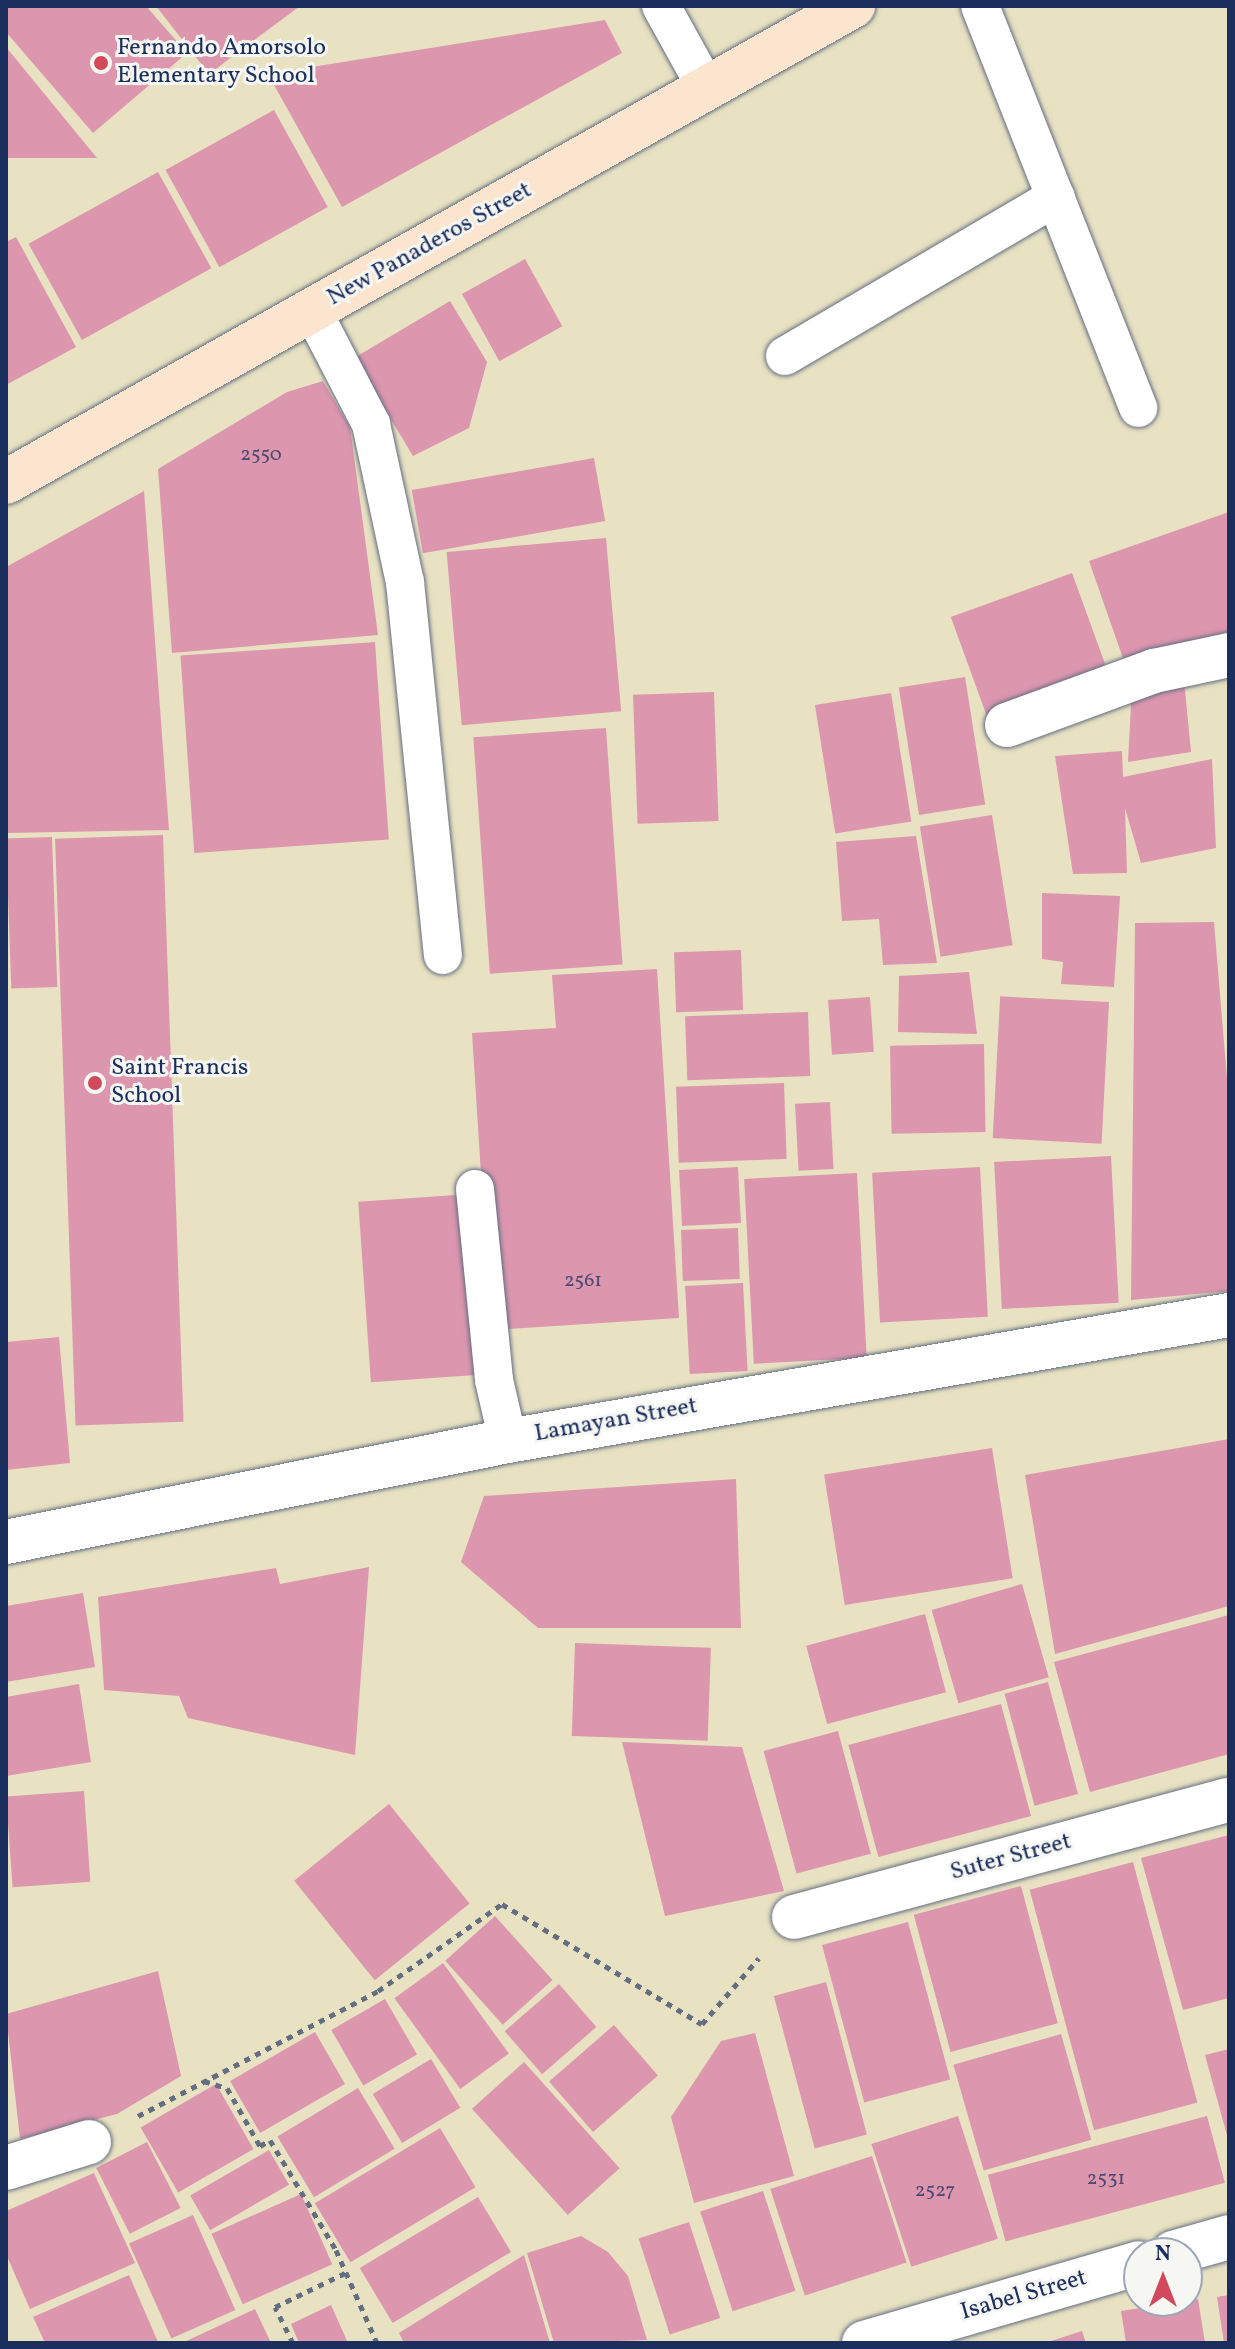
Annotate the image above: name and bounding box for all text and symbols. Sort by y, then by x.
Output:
place label: Fernando Amorsolo Elementary School [117,35,326,91]
marker: Fernando Amorsolo Elementary School [92,54,110,72]
street label: New Panaderos Street [322,177,538,313]
house number: 2550 [240,443,282,467]
place label: Saint Francis School [111,1055,248,1111]
marker: Saint Francis School [86,1074,104,1092]
house number: 2561 [564,1269,602,1293]
street label: Lamayan Street [532,1393,700,1449]
street label: Suter Street [947,1828,1075,1888]
house number: 2531 [1087,2167,1125,2191]
house number: 2527 [915,2179,955,2203]
north arrow [1123,2237,1203,2317]
text: N [1155,2239,1171,2270]
street label: Isabel Street [957,2264,1091,2328]

